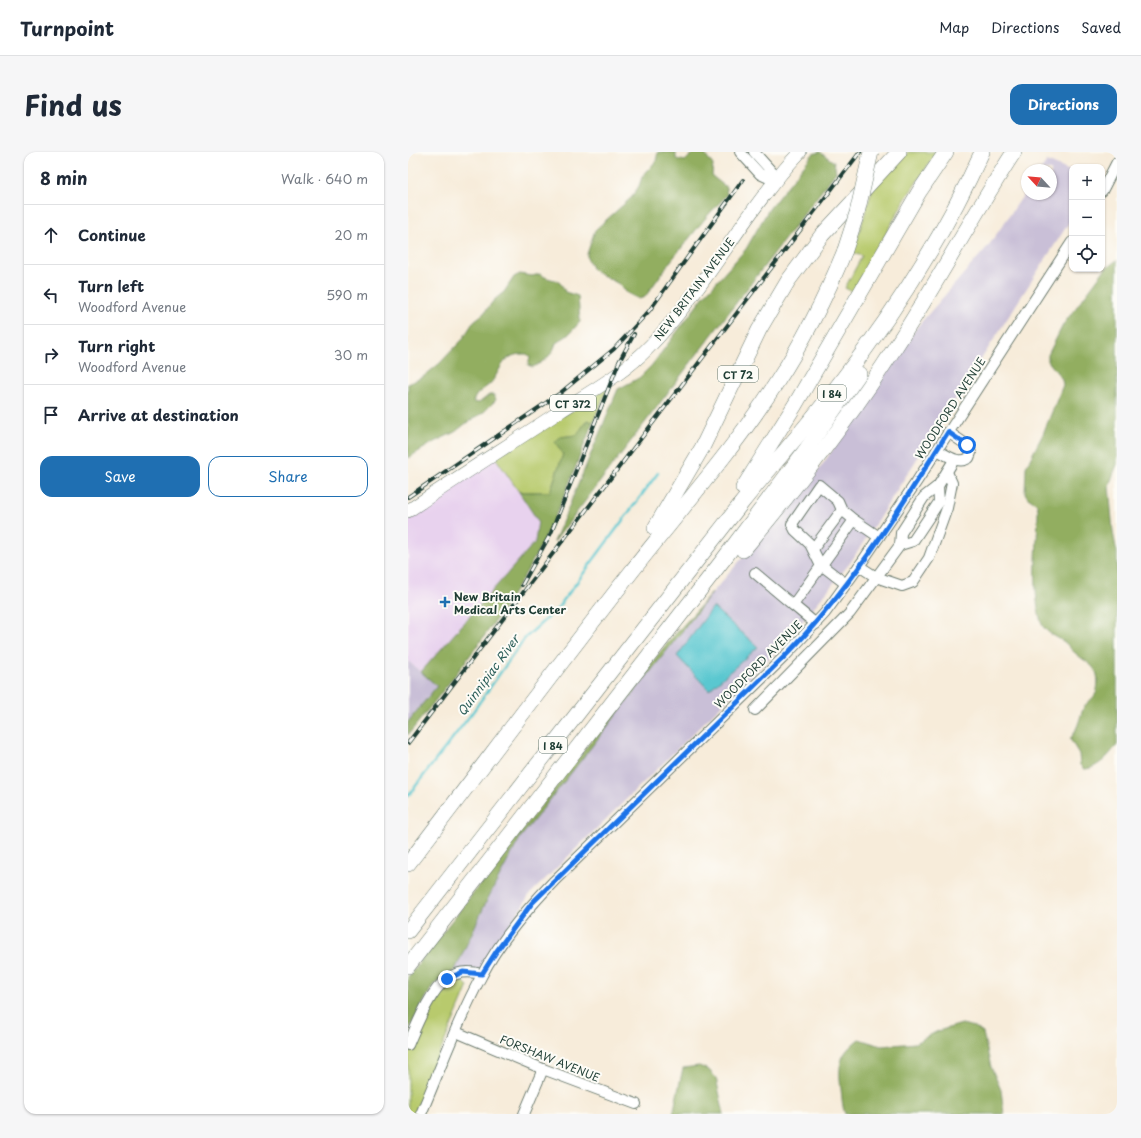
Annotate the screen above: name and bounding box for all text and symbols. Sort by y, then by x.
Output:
text: Turnpoint [20,14,114,42]
text: Map [939,17,969,38]
text: Directions [991,17,1059,38]
text: Saved [1081,17,1121,38]
text: Find us [24,83,122,126]
button: Directions [1010,84,1117,125]
north arrow [1021,164,1057,200]
map controls [1069,164,1105,272]
button: + [1069,164,1105,200]
text: 8 min [40,165,88,191]
text: Walk · 640 m [281,169,368,188]
button: − [1069,200,1105,236]
text: Continue [78,223,146,246]
icon: ahead [40,224,62,246]
text: 20 m [334,225,368,244]
street label: NEW BRITAIN AVENUE [650,234,738,344]
button: locate [1069,236,1105,272]
text: Turn left [78,274,144,297]
icon: left [40,284,62,306]
text: 590 m [326,285,368,304]
text: Woodford Avenue [78,297,186,316]
text: Turn right [78,334,155,357]
icon: right [40,344,62,366]
text: 30 m [334,345,368,364]
street label: WOODFORD AVENUE [911,354,989,462]
text: Woodford Avenue [78,357,186,376]
road number: CT 72 [718,366,758,382]
road number: I 84 [818,385,846,401]
road number: CT 372 [550,395,596,411]
text: Arrive at destination [78,403,239,426]
icon: arrive [40,404,62,426]
route start [958,436,976,454]
button: Save [40,456,200,497]
button: Share [208,456,368,497]
place label: New Britain Medical Arts Center [454,588,566,618]
marker: New Britain Medical Arts Center [439,596,451,608]
street label: WOODFORD AVENUE [710,616,806,712]
water label: Quinnipiac River [452,629,525,719]
road number: I 84 [539,737,567,753]
route end [438,970,456,988]
street label: FORSHAW AVENUE [497,1030,603,1086]

